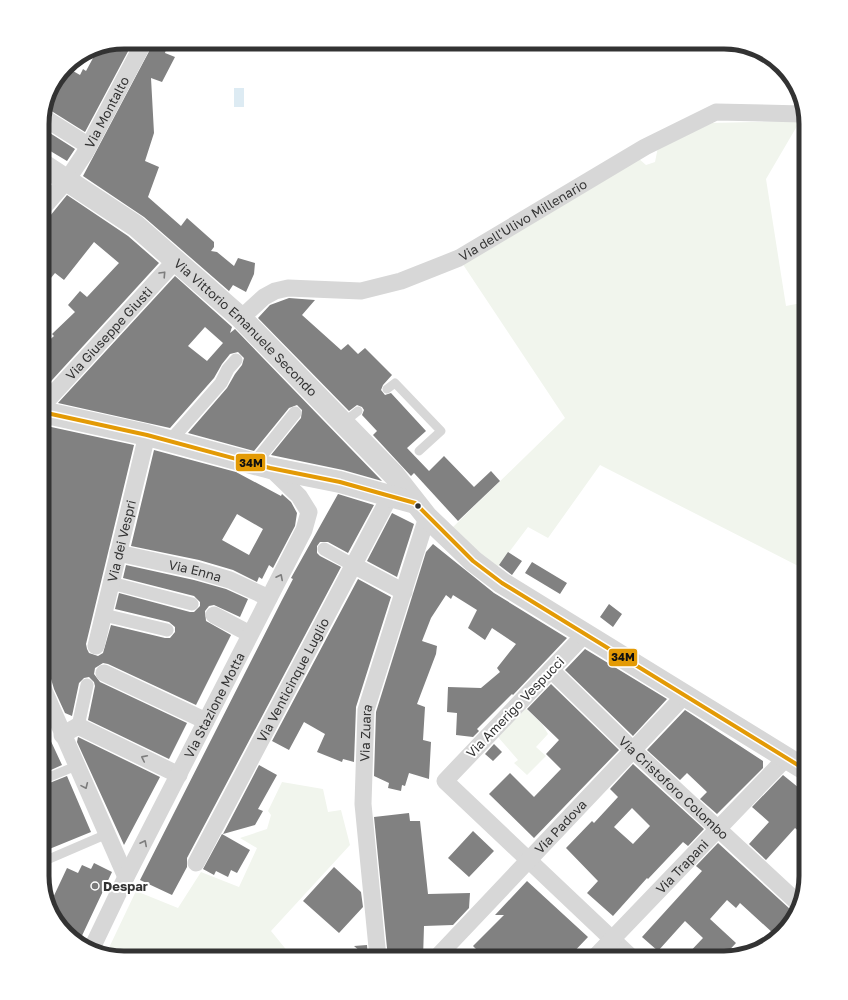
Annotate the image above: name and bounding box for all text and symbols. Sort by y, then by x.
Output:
street label: Via Montalto [81,73,132,151]
street label: Via dell'Ulivo Millenario [456,175,590,264]
street label: Via Vittorio Emanuele Secondo [171,255,321,400]
one-way arrow [158,271,166,279]
street label: Via Giuseppe Giusti [62,283,156,383]
line badge: 34M [235,453,266,472]
text: 34M [239,456,263,469]
street label: Via dei Vespri [104,498,139,584]
unlabelled marker [413,501,423,511]
street label: Via Enna [167,556,223,585]
one-way arrow [275,574,282,582]
street label: Via Venticinque Luglio [253,615,332,745]
line badge: 34M [608,648,638,667]
street label: Via Stazione Motta [180,650,248,761]
text: 34M [611,650,635,663]
street label: Via Amerigo Vespucci [463,653,567,761]
street label: Via Zuara [356,702,375,762]
street label: Via Cristoforo Colombo [615,733,732,843]
one-way arrow [140,755,148,763]
one-way arrow [80,782,88,790]
street label: Via Padova [531,796,590,857]
street label: Via Trapani [652,836,712,897]
one-way arrow [139,839,147,847]
place label: Despar [103,878,148,894]
marker: Despar [90,881,100,891]

